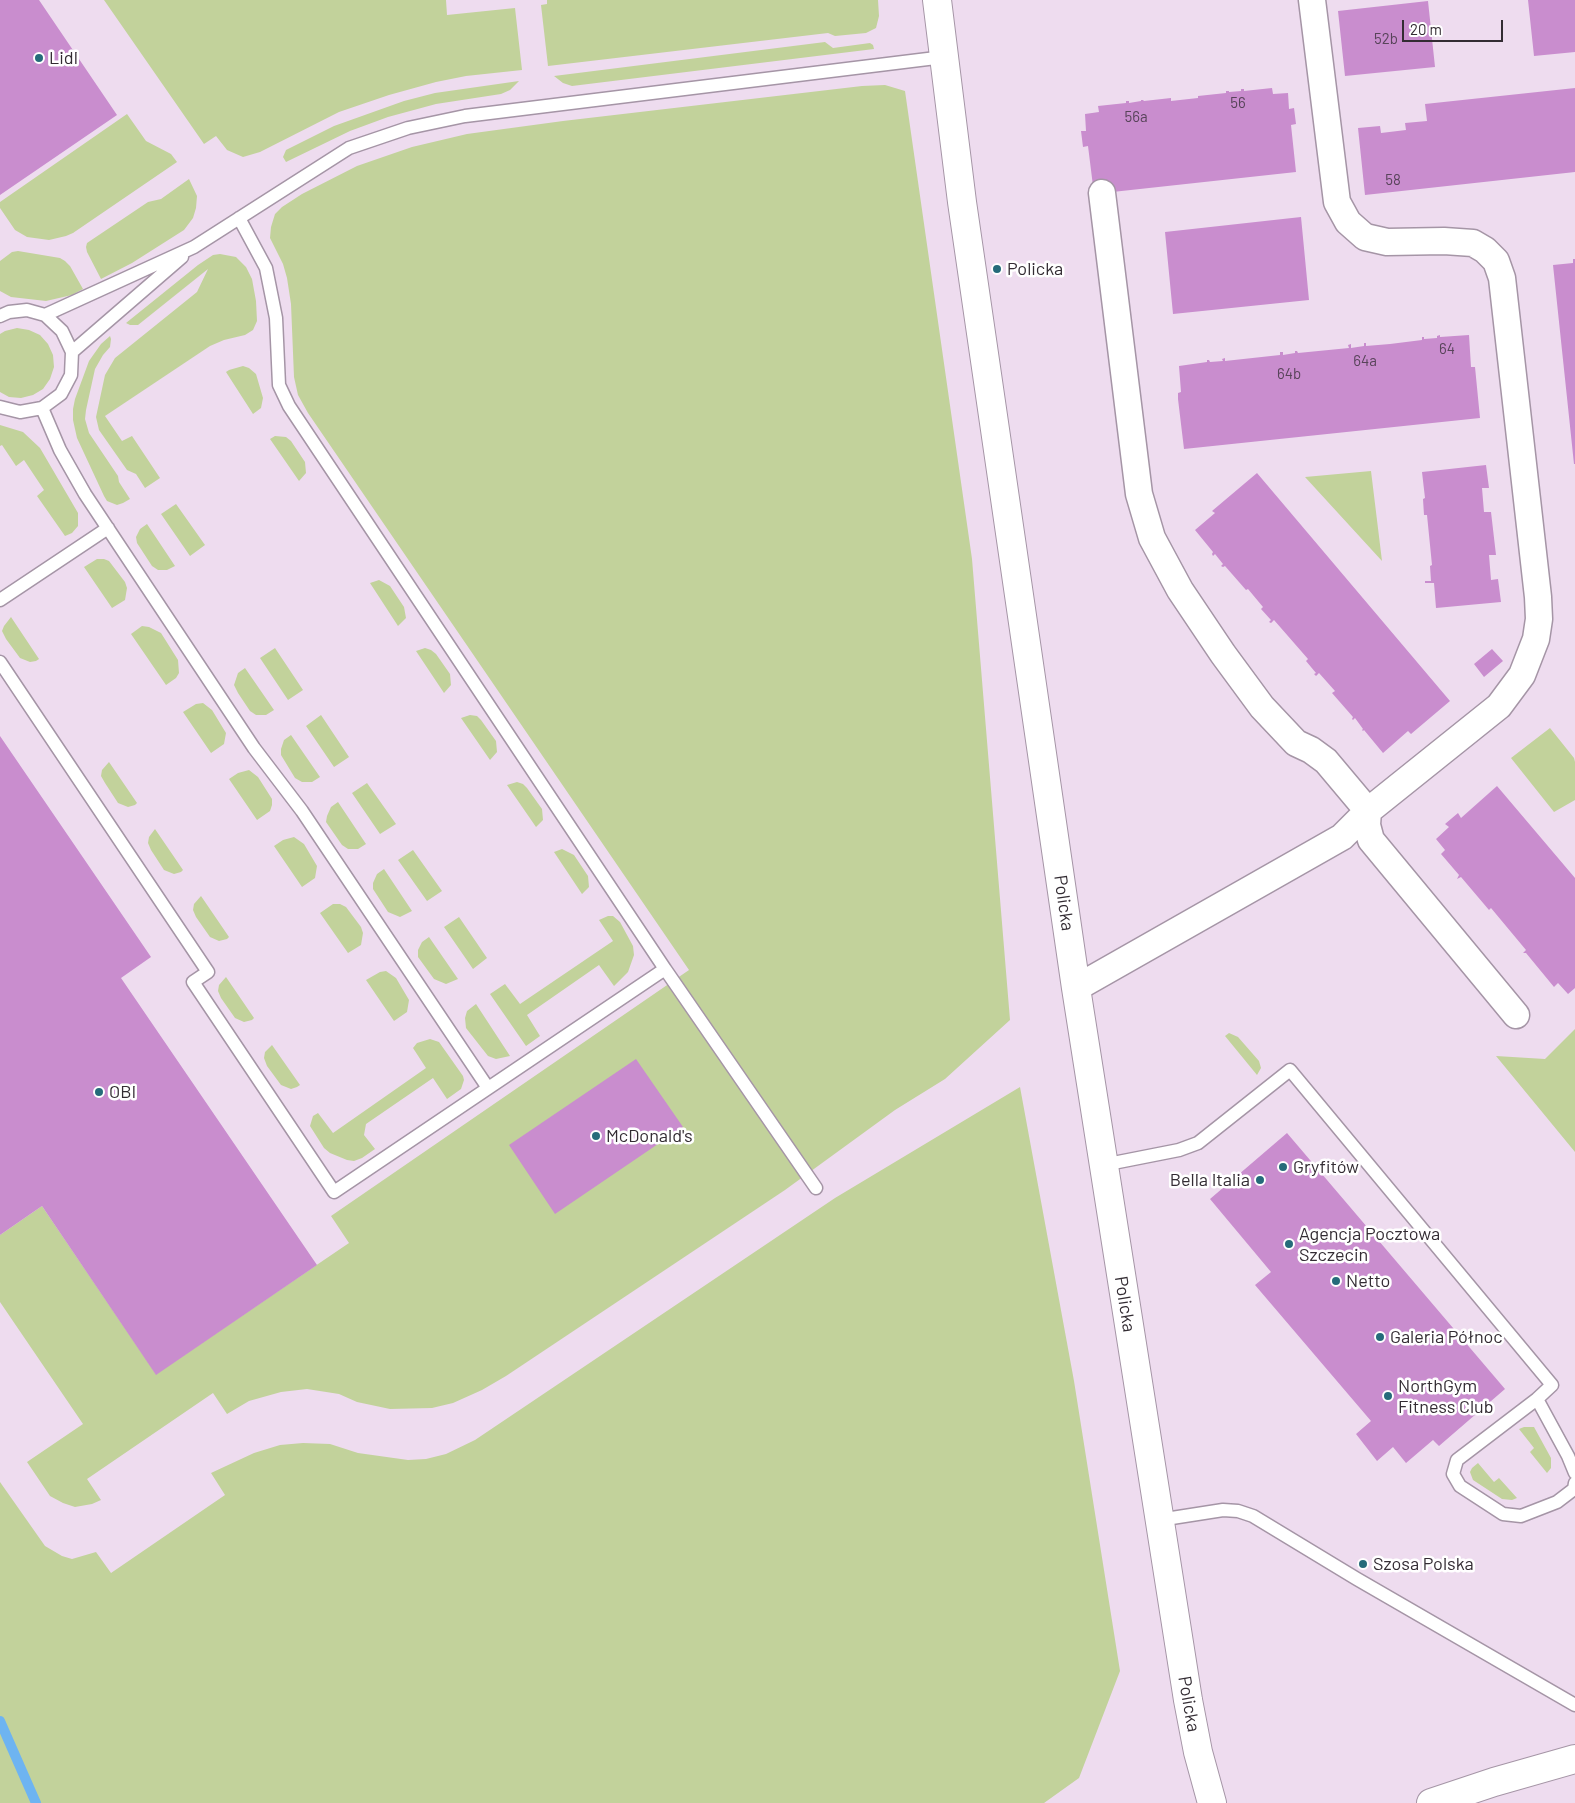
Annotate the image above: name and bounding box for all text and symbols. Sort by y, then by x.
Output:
scale bar [1405,10,1506,42]
text: 20 m [1410,20,1442,38]
house number: 52b [1374,30,1398,48]
place label: Lidl [49,47,78,69]
marker: Lidl [33,52,45,64]
house number: 56 [1230,94,1246,112]
house number: 56a [1124,108,1148,126]
house number: 58 [1385,171,1401,189]
place label: Policka [1007,258,1063,280]
marker: Policka [991,263,1003,275]
house number: 64 [1439,340,1455,358]
house number: 64a [1353,352,1377,370]
house number: 64b [1277,365,1301,383]
street label: Policka [1049,874,1079,932]
place label: OBI [109,1081,136,1103]
marker: OBI [93,1086,105,1098]
place label: McDonald's [606,1125,693,1147]
marker: McDonald's [590,1130,602,1142]
place label: Gryfitów [1293,1156,1359,1178]
marker: Gryfitów [1277,1161,1289,1173]
place label: Bella Italia [1170,1169,1250,1191]
marker: Bella Italia [1254,1174,1266,1186]
place label: Agencja Pocztowa Szczecin [1299,1223,1440,1266]
marker: Agencja Pocztowa Szczecin [1283,1238,1295,1250]
place label: Netto [1346,1270,1390,1292]
street label: Policka [1110,1275,1140,1333]
marker: Netto [1330,1275,1342,1287]
place label: Galeria Północ [1390,1326,1503,1348]
marker: Galeria Północ [1374,1331,1386,1343]
place label: NorthGym Fitness Club [1398,1375,1494,1418]
marker: NorthGym Fitness Club [1382,1390,1394,1402]
place label: Szosa Polska [1373,1553,1474,1575]
marker: Szosa Polska [1357,1558,1369,1570]
street label: Policka [1173,1674,1205,1734]

